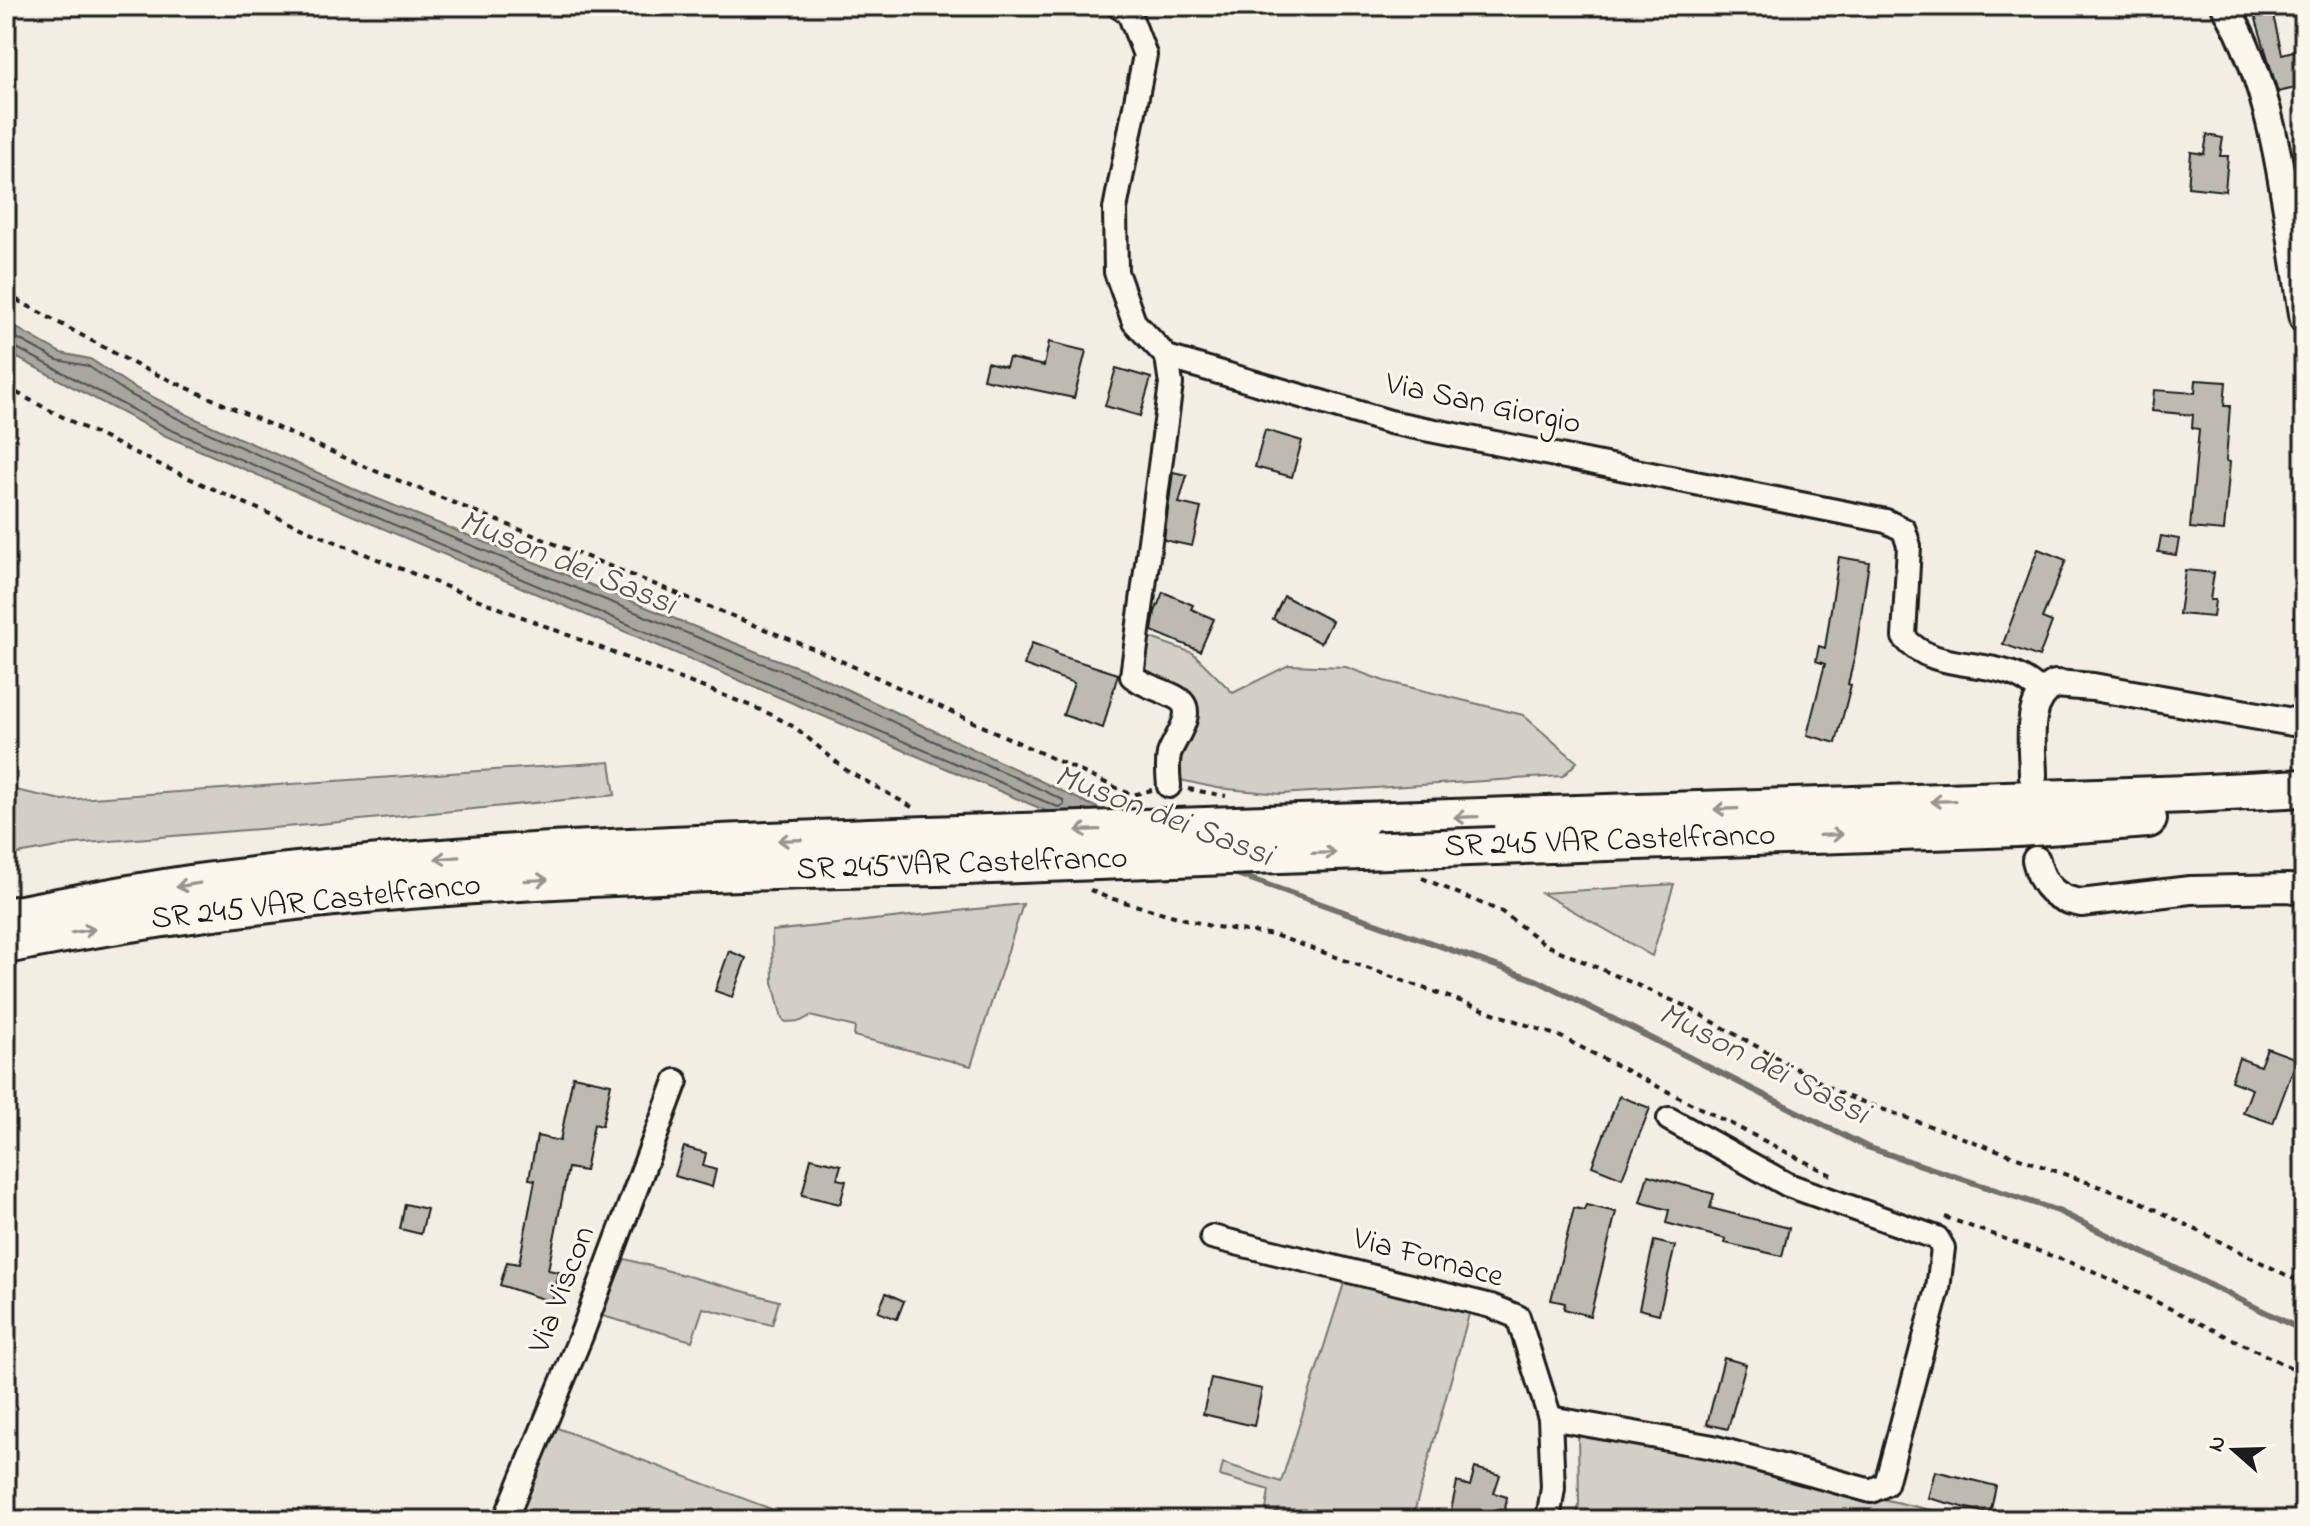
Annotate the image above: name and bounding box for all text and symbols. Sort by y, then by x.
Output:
street label: Via San Giorgio [1380,361,1585,449]
water label: Muson dei Sassi [451,498,686,631]
water label: Muson dei Sassi [1047,752,1282,883]
one-way arrow [1930,793,1957,808]
one-way arrow [1713,801,1740,816]
one-way arrow [1453,810,1480,825]
street label: SR 245 VAR Castelfranco [1444,813,1776,871]
one-way arrow [1075,822,1102,838]
one-way arrow [1817,827,1844,842]
one-way arrow [777,833,804,848]
street label: SR 245 VAR Castelfranco [796,836,1128,894]
one-way arrow [1310,845,1337,860]
one-way arrow [434,850,461,865]
street label: SR 245 VAR Castelfranco [149,862,483,944]
one-way arrow [522,872,549,887]
one-way arrow [176,878,201,893]
one-way arrow [70,923,95,938]
water label: Muson dei Sassi [1649,990,1879,1141]
street label: Via Fornace [1347,1216,1509,1302]
street label: Via Viscon [517,1219,609,1361]
north arrow [2194,1410,2274,1490]
text: N [2200,1432,2236,1457]

